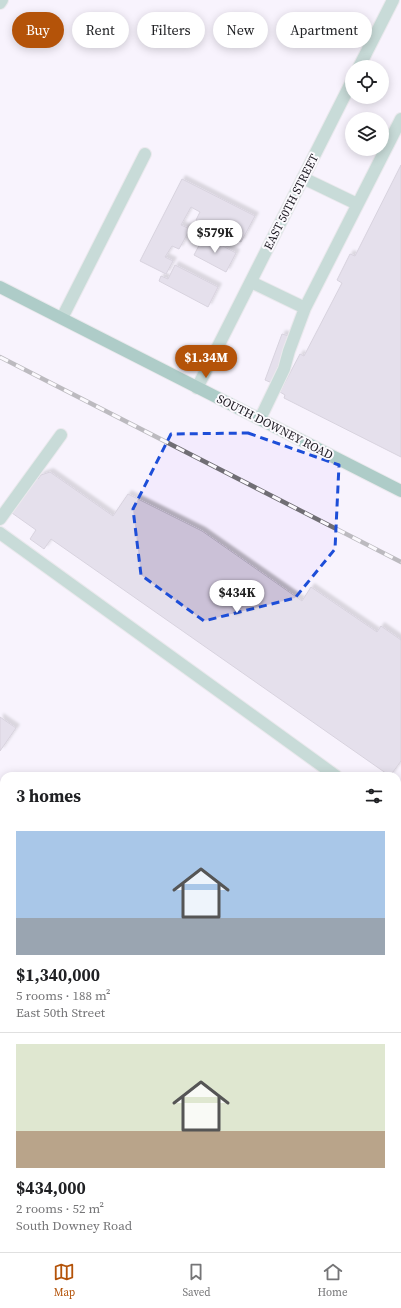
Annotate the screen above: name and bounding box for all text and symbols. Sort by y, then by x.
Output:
chip: Buy [12,12,64,48]
chip: Rent [72,12,129,48]
chip: Filters [137,12,205,48]
chip: New [213,12,268,48]
chip: Apartment [276,12,372,48]
map controls [345,60,389,156]
button: locate [345,60,389,104]
button: layers [345,112,389,156]
street label: EAST 50TH STREET [260,151,322,253]
pin: $579K [187,220,243,254]
text: $579K [196,224,234,241]
pin: $1.34M [173,345,239,379]
text: $1.34M [184,349,228,366]
street label: SOUTH DOWNEY ROAD [214,391,336,463]
pin: $434K [209,580,265,614]
text: $434K [218,584,256,601]
text: 3 homes [16,784,81,808]
icon: filters [363,785,385,807]
icon: home [165,857,237,929]
text: $1,340,000 [16,963,100,987]
text: 5 rooms · 188 m² [16,987,111,1004]
text: East 50th Street [16,1004,105,1021]
icon: home [165,1070,237,1142]
text: $434,000 [16,1176,86,1200]
text: 2 rooms · 52 m² [16,1200,104,1217]
text: South Downey Road [16,1217,132,1234]
tab: Map [53,1261,75,1300]
tab: Saved [182,1261,211,1300]
tab: Home [318,1261,348,1300]

